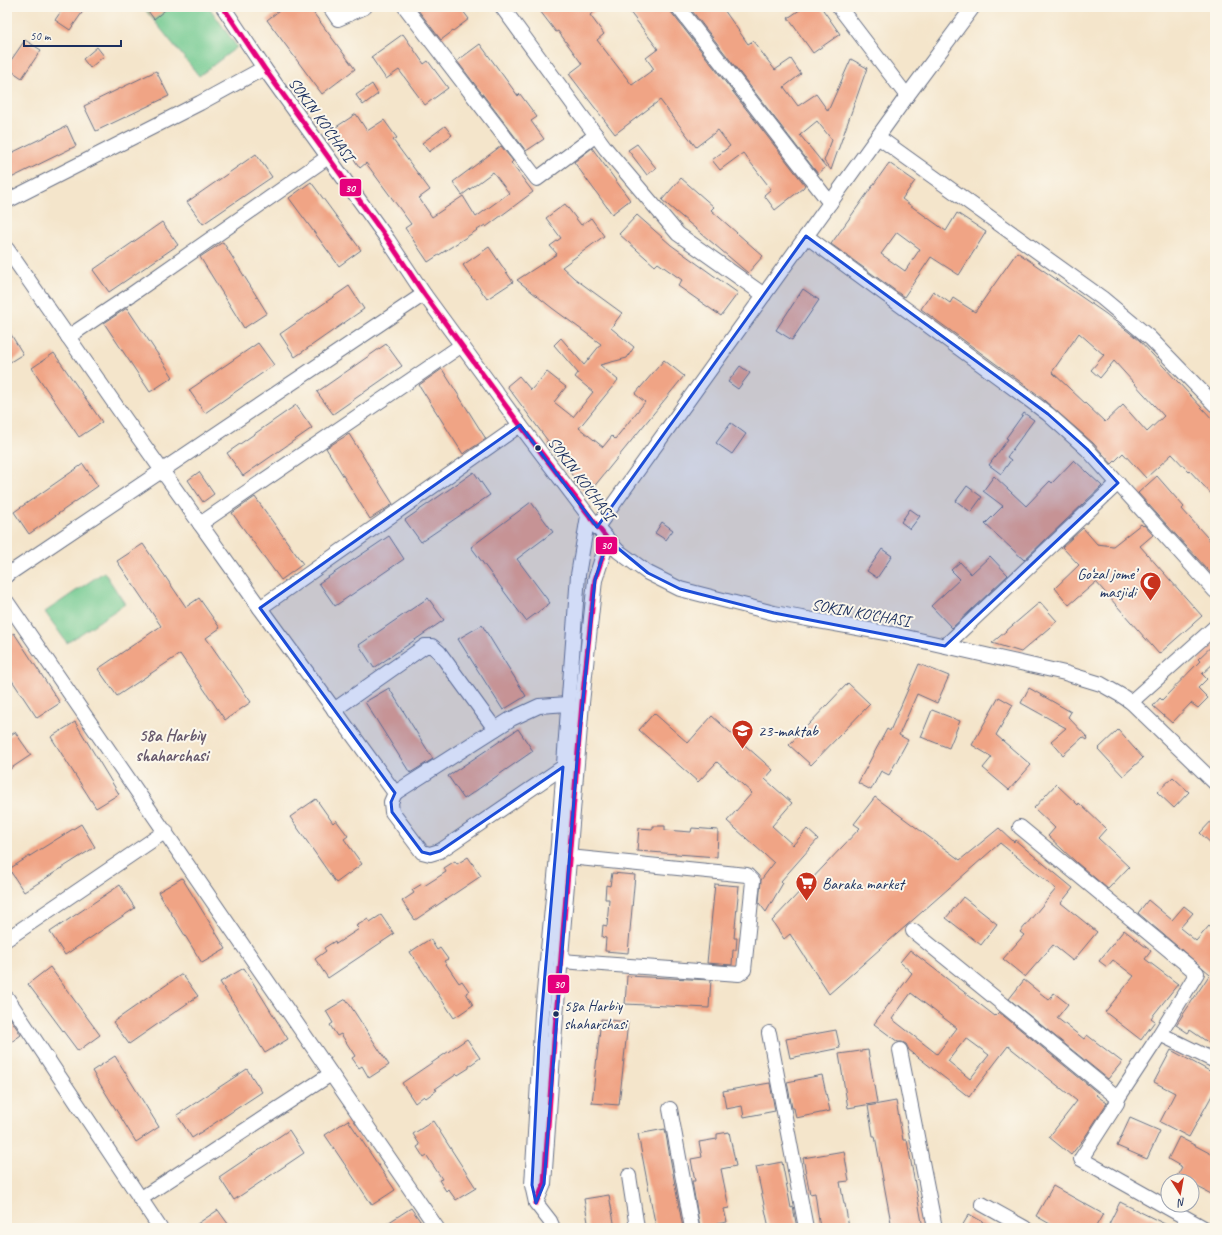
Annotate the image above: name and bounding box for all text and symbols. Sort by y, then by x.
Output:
scale bar [24,22,121,48]
text: 50 m [30,28,52,44]
street label: SOKIN KO'CHASI [284,74,361,168]
line badge: 30 [339,178,362,197]
text: 30 [345,181,356,195]
street label: SOKIN KO'CHASI [543,433,621,527]
unlabelled marker [533,443,543,453]
line badge: 30 [595,536,618,555]
text: 30 [601,538,612,552]
place label: Go‘zal jome’ masjidi [1077,564,1140,602]
mosque icon: Go‘zal jome’ masjidi [1138,569,1164,602]
street label: SOKIN KO'CHASI [810,595,915,632]
school or university icon: 23-maktab [730,717,756,750]
place label: 23-maktab [758,721,819,741]
district label: 58a Harbiy shaharchasi [136,725,211,766]
supermarket icon: Baraka market [794,870,820,903]
place label: Baraka market [822,874,907,894]
line badge: 30 [547,974,570,994]
text: 30 [554,977,565,991]
place label: 58a Harbiy shaharchasi [564,997,629,1034]
marker: 58a Harbiy shaharchasi [551,1009,561,1019]
north arrow [1160,1173,1200,1213]
text: N [1175,1195,1187,1211]

